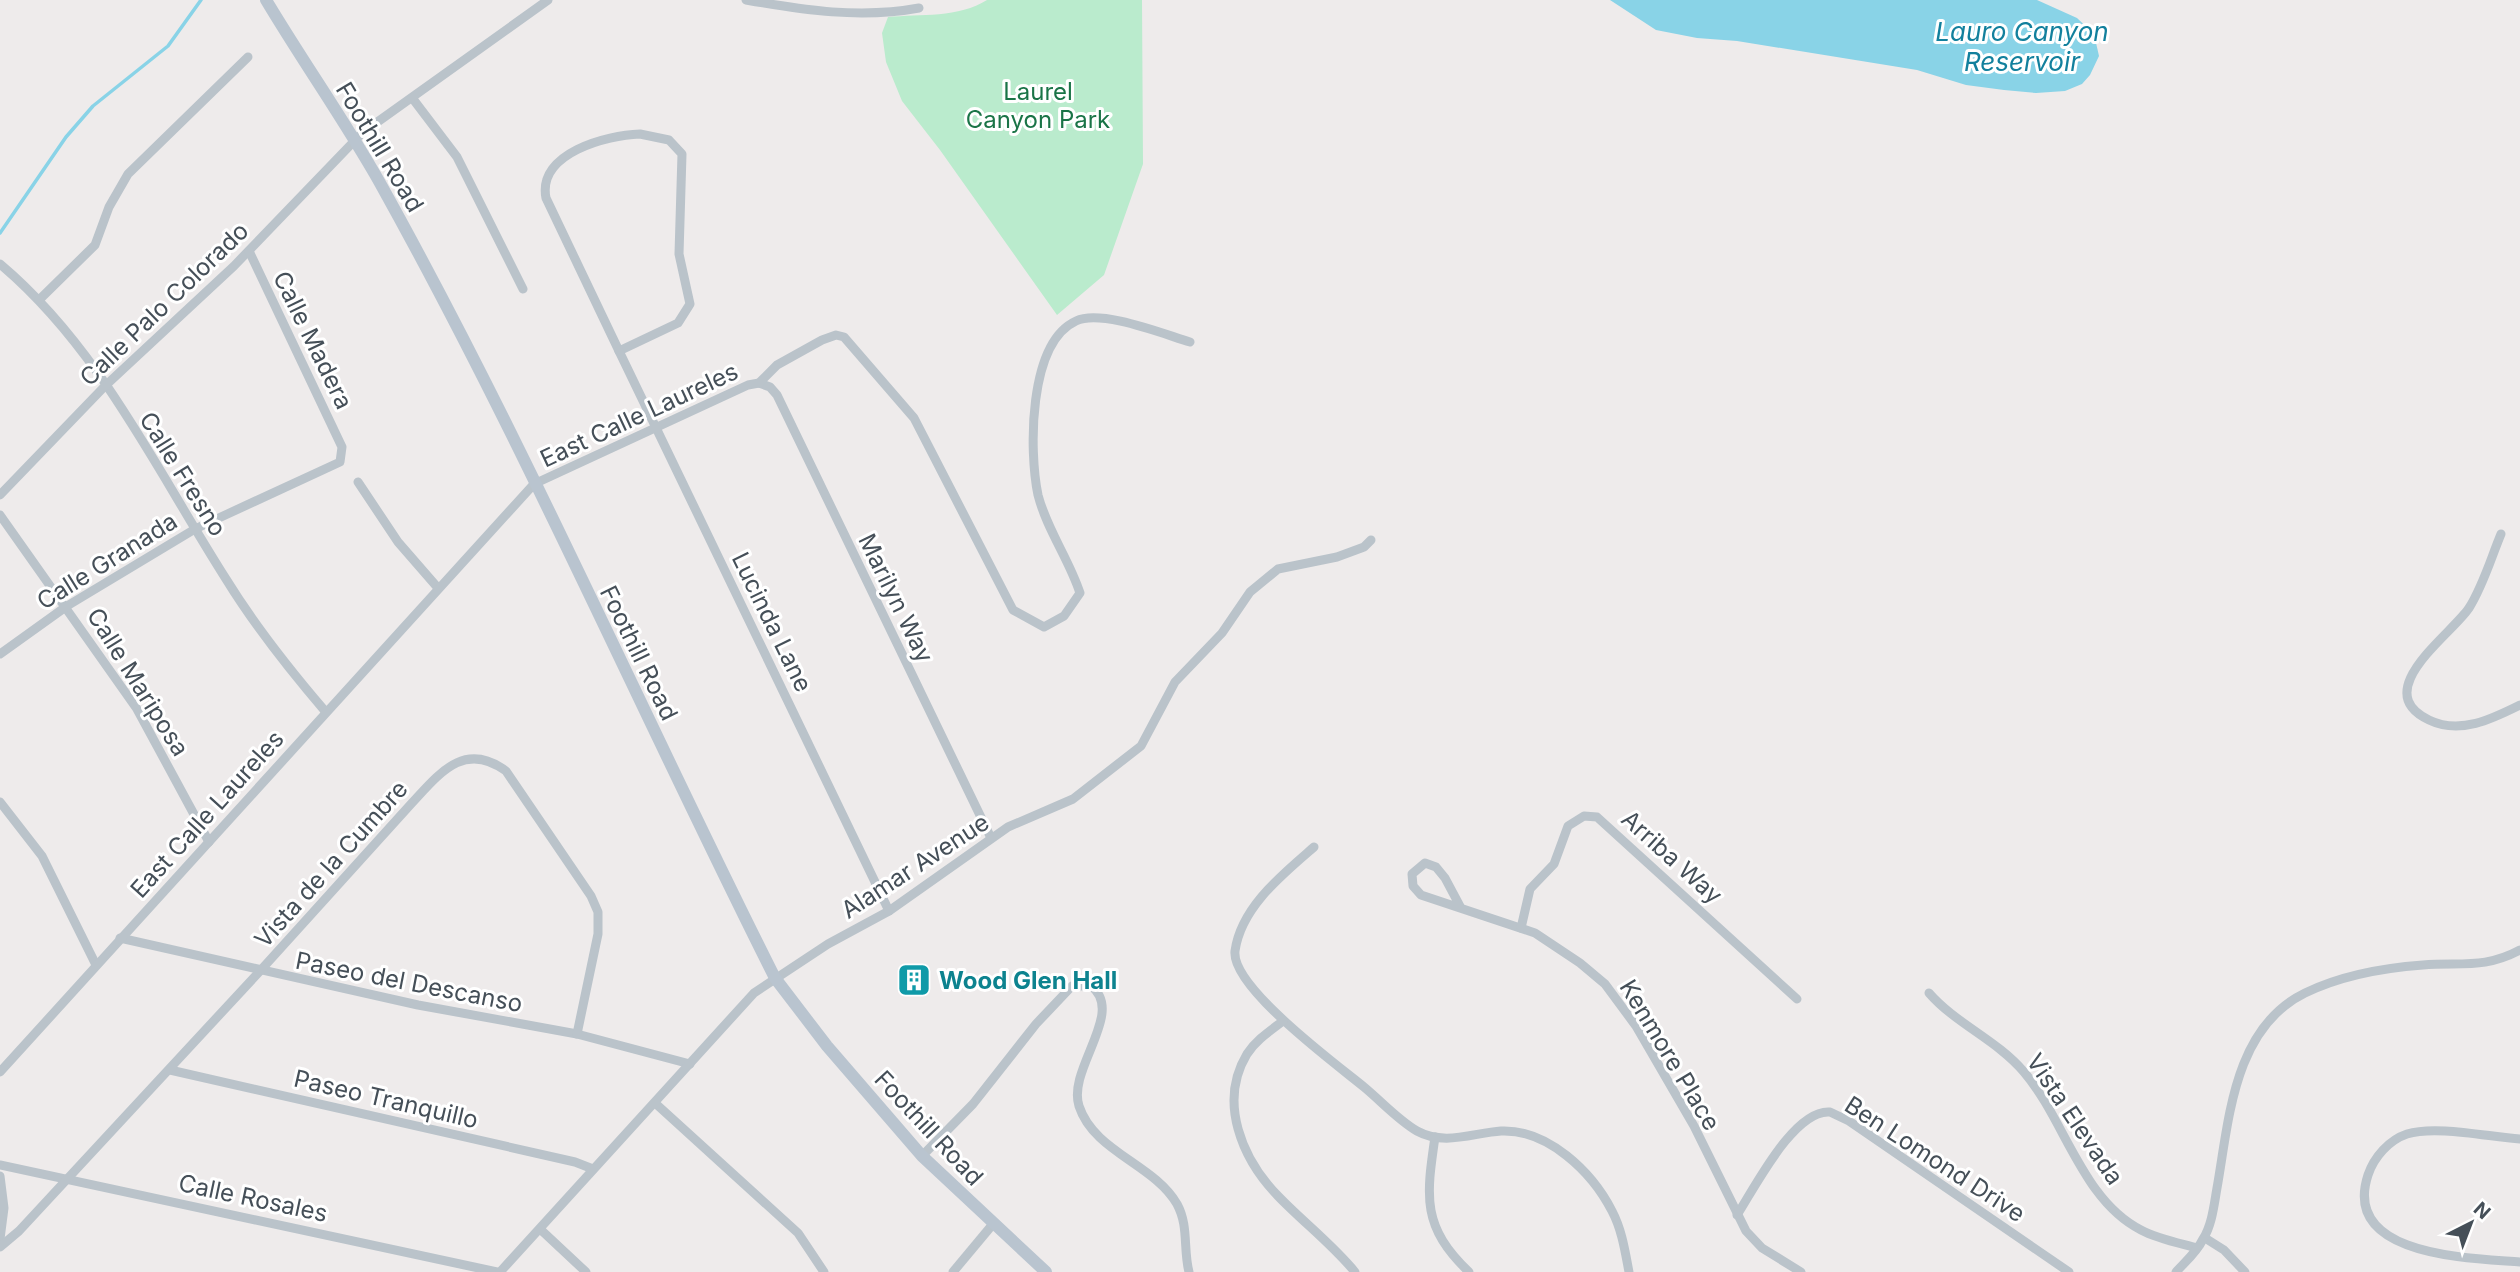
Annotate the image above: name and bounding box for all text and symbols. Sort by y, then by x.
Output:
water label: Lauro Canyon Reservoir [1935,16,2109,77]
street label: Foothill Road [330,77,430,217]
park label: Laurel Canyon Park [966,77,1110,134]
street label: Calle Palo Colorado [74,216,254,392]
street label: Calle Madera [267,266,359,414]
street label: East Calle Laureles [535,356,743,474]
street label: Calle Fresno [133,407,233,541]
street label: Calle Granada [32,506,182,616]
street label: Marilyn Way [852,529,940,667]
street label: Lucinda Lane [726,548,818,696]
street label: Foothill Road [594,581,684,725]
street label: Calle Mariposa [81,603,195,761]
street label: East Calle Laureles [124,724,290,904]
street label: Vista de la Cumbre [248,774,414,954]
street label: Arriba Way [1616,804,1728,910]
street label: Alamar Avenue [836,807,994,925]
street label: Paseo del Descanso [293,946,525,1018]
building icon: Wood Glen Hall [895,961,933,999]
place label: Wood Glen Hall [939,966,1117,995]
street label: Kenmore Place [1614,974,1726,1136]
street label: Vista Elevada [2020,1048,2130,1190]
street label: Paseo Tranquillo [291,1064,481,1134]
street label: Foothill Road [869,1065,989,1191]
street label: Ben Lomond Drive [1839,1090,2031,1228]
street label: Calle Rosales [176,1168,330,1228]
north arrow [2436,1188,2506,1258]
text: N [2469,1197,2495,1224]

